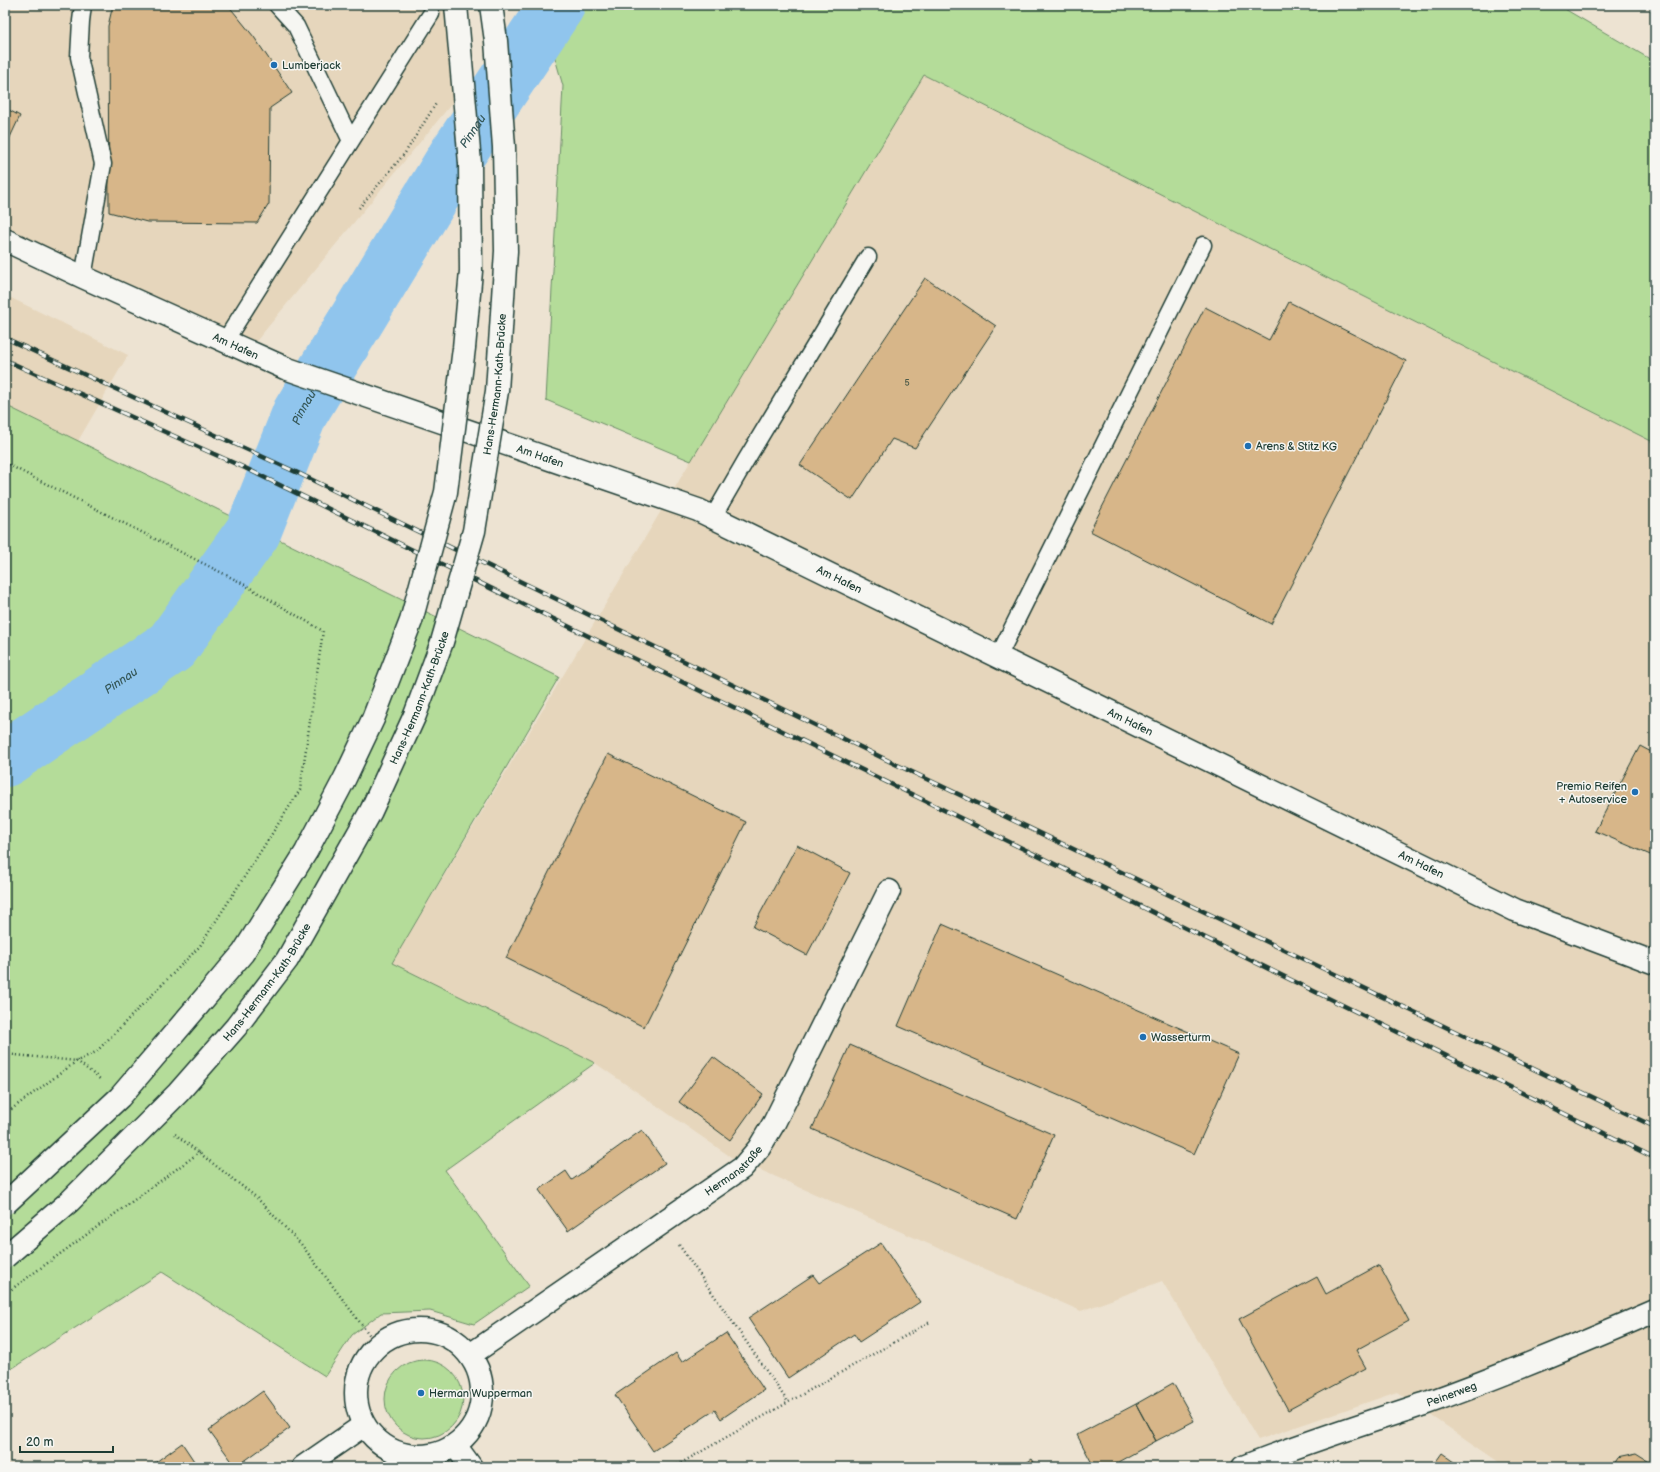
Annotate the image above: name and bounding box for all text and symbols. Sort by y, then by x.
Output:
place label: Lumberjack [282,59,341,72]
marker: Lumberjack [269,60,279,70]
water label: Pinnau [456,112,490,151]
street label: Hans-Hermann-Kath-Brücke [481,313,509,456]
street label: Am Hafen [211,330,261,362]
house number: 5 [904,378,910,389]
water label: Pinnau [289,388,320,427]
place label: Arens & Stitz KG [1256,440,1337,453]
marker: Arens & Stitz KG [1243,441,1253,451]
street label: Am Hafen [515,442,565,470]
street label: Am Hafen [814,563,864,596]
street label: Hans-Hermann-Kath-Brücke [387,629,452,767]
water label: Pinnau [102,664,141,698]
street label: Am Hafen [1105,706,1155,739]
place label: Premio Reifen + Autoservice [1556,780,1627,806]
marker: Premio Reifen + Autoservice [1630,787,1640,797]
street label: Am Hafen [1396,848,1446,881]
street label: Hans-Hermann-Kath-Brücke [221,920,314,1044]
place label: Wasserturm [1151,1031,1211,1044]
marker: Wasserturm [1138,1032,1148,1042]
street label: Hermanstraße [702,1143,766,1199]
street label: Peinerweg [1425,1379,1479,1410]
place label: Herman Wupperman [429,1387,532,1400]
marker: Herman Wupperman [416,1388,426,1398]
scale bar [20,1428,113,1454]
text: 20 m [26,1435,53,1450]

